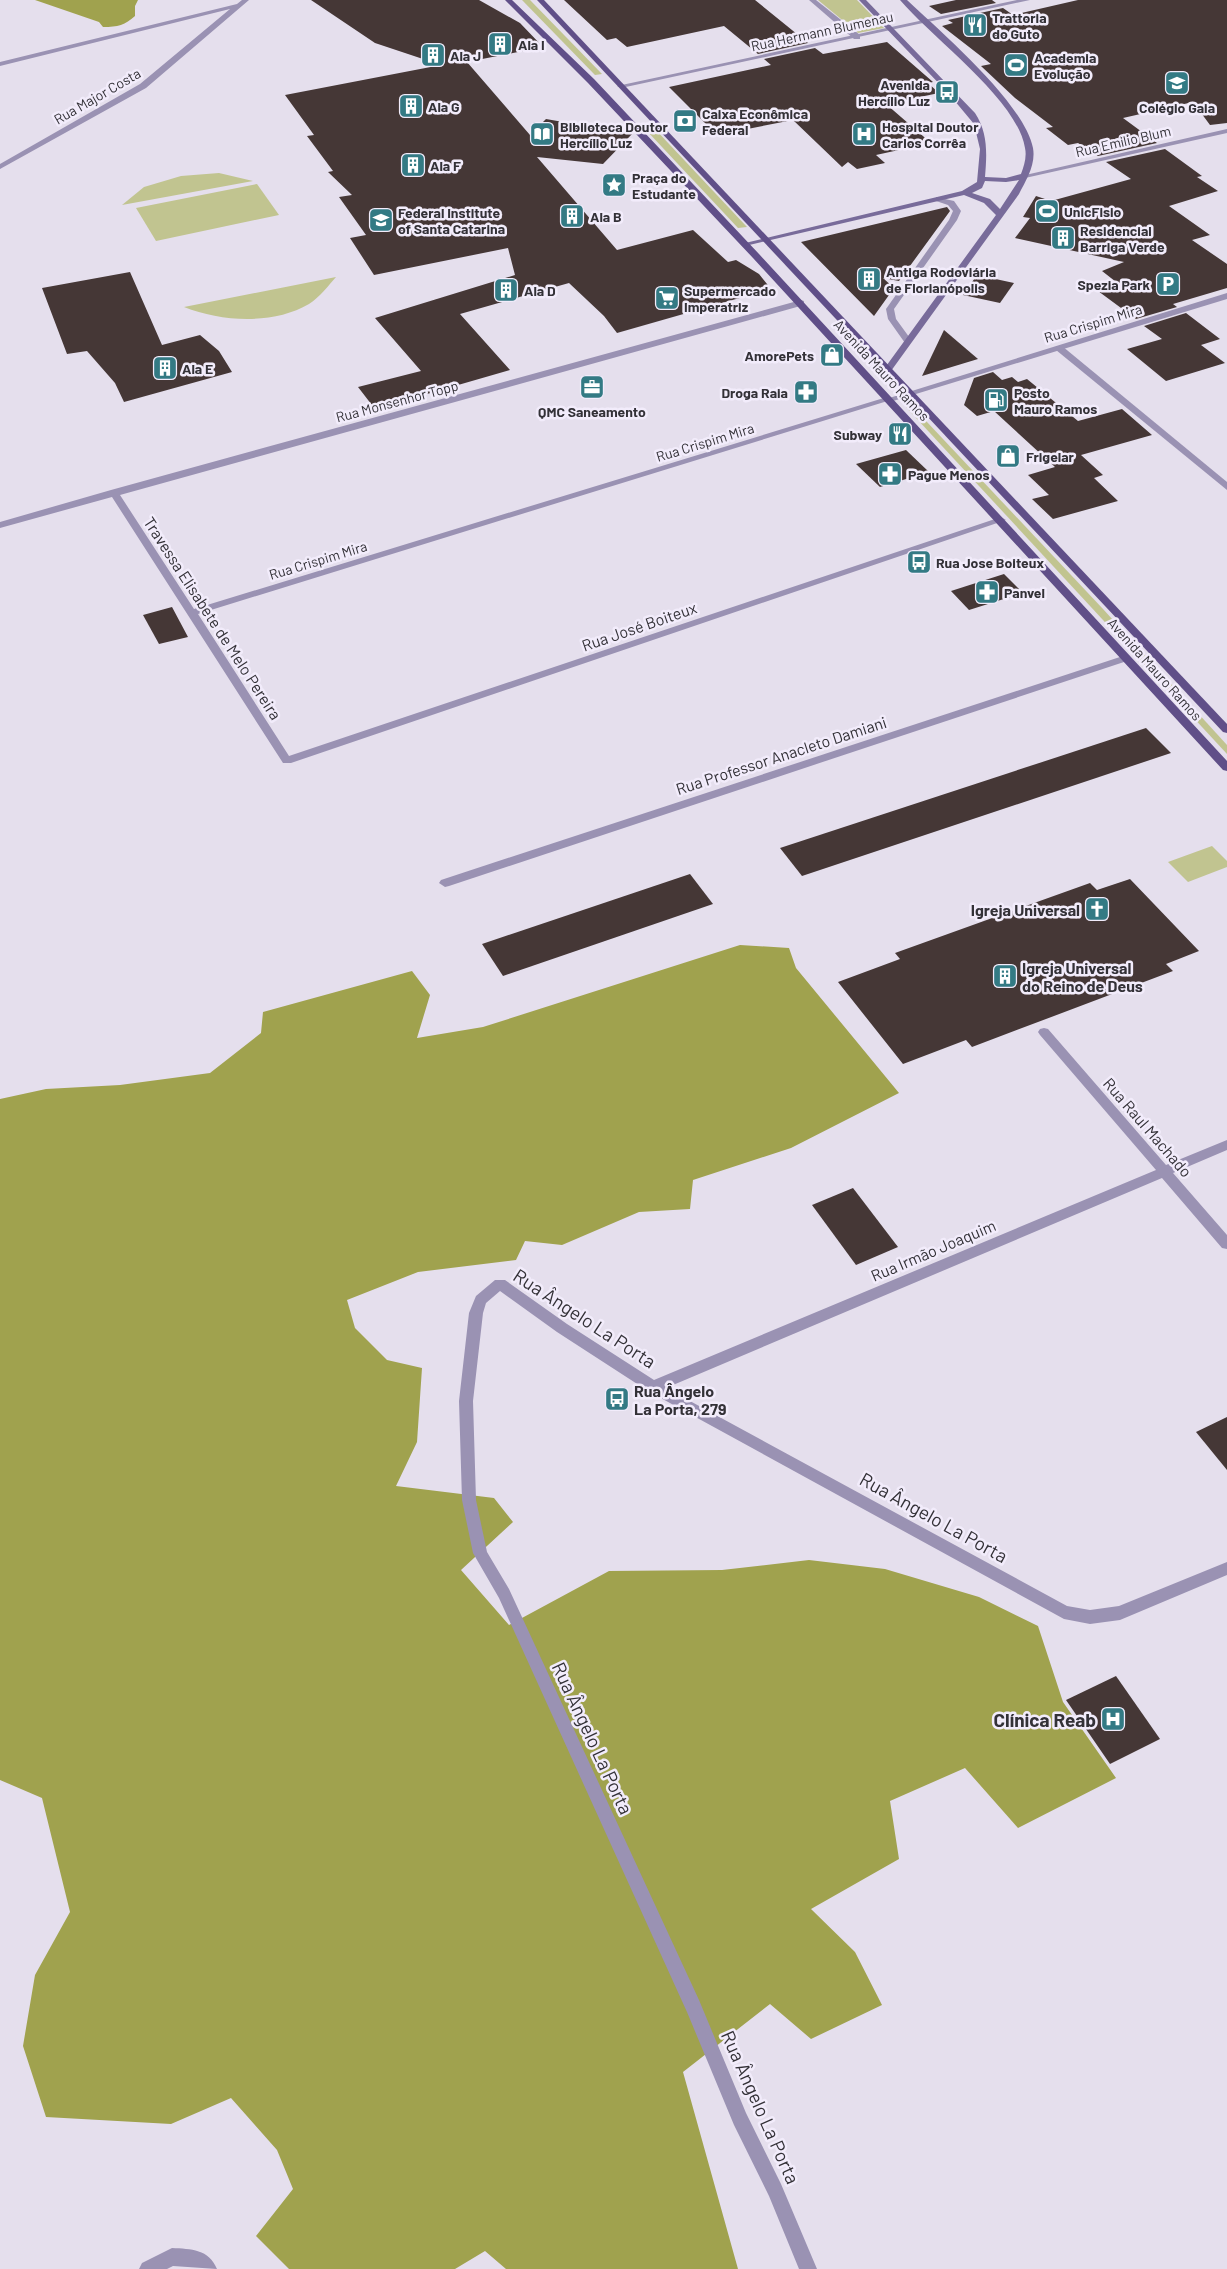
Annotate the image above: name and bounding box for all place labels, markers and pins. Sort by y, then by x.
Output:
place label: Trattoria do Guto [992,9,1047,42]
restaurant icon: Trattoria do Guto [962,12,988,38]
building icon: Ala I [487,31,513,57]
place label: Ala I [518,36,545,53]
building icon: Ala J [420,42,446,68]
place label: Ala J [450,47,481,64]
place label: Academia Evolução [1034,49,1096,82]
sports icon: Academia Evolução [1003,52,1029,78]
school or university icon: Colégio Gaia [1164,70,1190,96]
place label: Avenida Hercílio Luz [858,76,931,109]
bus stop icon: Avenida Hercílio Luz [934,79,960,105]
building icon: Ala G [398,93,424,119]
place label: Ala G [428,98,460,115]
place label: Colégio Gaia [1139,99,1215,116]
place label: Caixa Econômica Federal [702,105,808,138]
bank icon: Caixa Econômica Federal [672,108,698,134]
place label: Biblioteca Doutor Hercílio Luz [560,118,668,151]
place label: Hospital Doutor Carlos Corrêa [882,118,979,151]
library icon: Biblioteca Doutor Hercílio Luz [529,121,555,147]
hospital icon: Hospital Doutor Carlos Corrêa [851,121,877,147]
building icon: Ala F [400,152,426,178]
place label: Ala F [430,157,461,174]
place label: Praça do Estudante [632,169,696,202]
place icon: Praça do Estudante [601,172,627,198]
sports icon: UnicFisio [1034,198,1060,224]
building icon: Ala B [559,203,585,229]
place label: UnicFisio [1064,203,1122,220]
place label: Federal Institute of Santa Catarina [398,204,505,237]
school or university icon: Federal Institute of Santa Catarina [368,207,394,233]
place label: Ala B [590,208,622,225]
place label: Residencial Barriga Verde [1080,222,1165,255]
building icon: Residencial Barriga Verde [1050,225,1076,251]
place label: Antiga Rodoviária de Florianópolis [886,263,996,296]
building icon: Antiga Rodoviária de Florianópolis [856,266,882,292]
parking icon: Spezia Park [1155,271,1181,297]
place label: Spezia Park [1077,276,1151,293]
building icon: Ala D [493,277,519,303]
place label: Ala D [524,282,556,299]
place label: Supermercado Imperatriz [684,282,776,315]
supermarket icon: Supermercado Imperatriz [654,285,680,311]
shop icon: AmorePets [819,342,845,368]
place label: AmorePets [745,347,814,364]
building icon: Ala E [152,355,178,381]
place label: Ala E [182,360,213,377]
office icon: QMC Saneamento [579,374,605,400]
pharmacy icon: Droga Raia [793,379,819,405]
place label: Droga Raia [721,384,788,401]
place label: Posto Mauro Ramos [1014,384,1097,417]
fuel station icon: Posto Mauro Ramos [983,387,1009,413]
place label: QMC Saneamento [538,403,646,420]
restaurant icon: Subway [887,421,913,447]
place label: Subway [834,426,882,443]
shop icon: Frigelar [995,443,1021,469]
place label: Frigelar [1026,448,1075,465]
pharmacy icon: Pague Menos [877,461,903,487]
place label: Pague Menos [908,466,990,483]
bus stop icon: Rua Jose Boiteux [906,549,932,575]
place label: Rua Jose Boiteux [936,554,1044,571]
pharmacy icon: Panvel [974,579,1000,605]
place label: Panvel [1004,584,1045,601]
church icon: Igreja Universal [1084,896,1110,922]
place label: Igreja Universal [971,900,1080,919]
place label: Igreja Universal do Reino de Deus [1022,958,1143,995]
building icon: Igreja Universal do Reino de Deus [992,963,1018,989]
place label: Rua Ângelo La Porta, 279 [634,1381,726,1418]
bus stop icon: Rua Ângelo La Porta, 279 [604,1386,630,1412]
hospital icon: Clínica Reab [1100,1706,1126,1732]
place label: Clínica Reab [993,1708,1096,1731]

